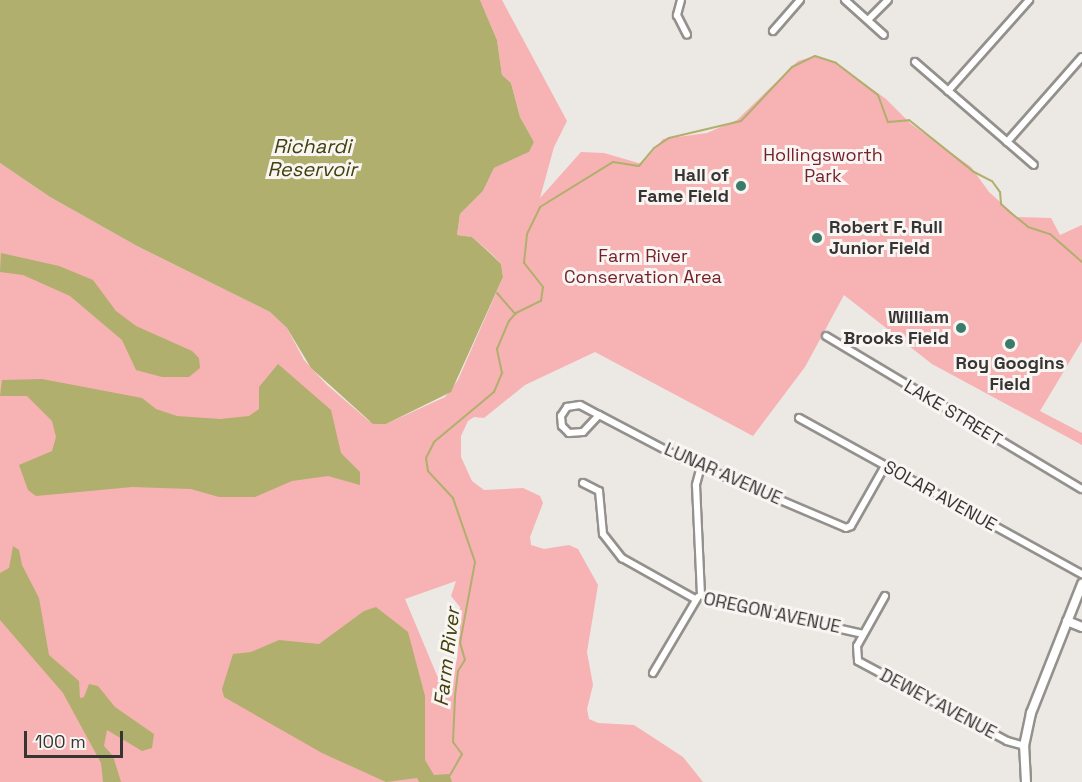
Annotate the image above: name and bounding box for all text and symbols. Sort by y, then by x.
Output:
water label: Richardi Reservoir [267,134,357,181]
park label: Hollingsworth Park [763,145,883,188]
place label: Hall of Fame Field [638,165,729,207]
marker: Hall of Fame Field [734,179,748,193]
place label: Robert F. Rull Junior Field [829,217,943,260]
marker: Robert F. Rull Junior Field [810,231,824,245]
park label: Farm River Conservation Area [564,246,722,288]
place label: William Brooks Field [843,307,949,350]
marker: William Brooks Field [954,321,968,335]
marker: Roy Googins Field [1003,337,1017,351]
place label: Roy Googins Field [956,353,1064,395]
street label: LAKE STREET [900,375,1006,451]
street label: LUNAR AVENUE [661,438,785,510]
street label: SOLAR AVENUE [880,456,1000,536]
street label: OREGON AVENUE [701,588,843,638]
water label: Farm River [429,606,465,708]
street label: DEWEY AVENUE [876,664,1000,744]
scale bar [27,719,126,757]
text: 100 m [35,730,86,753]

